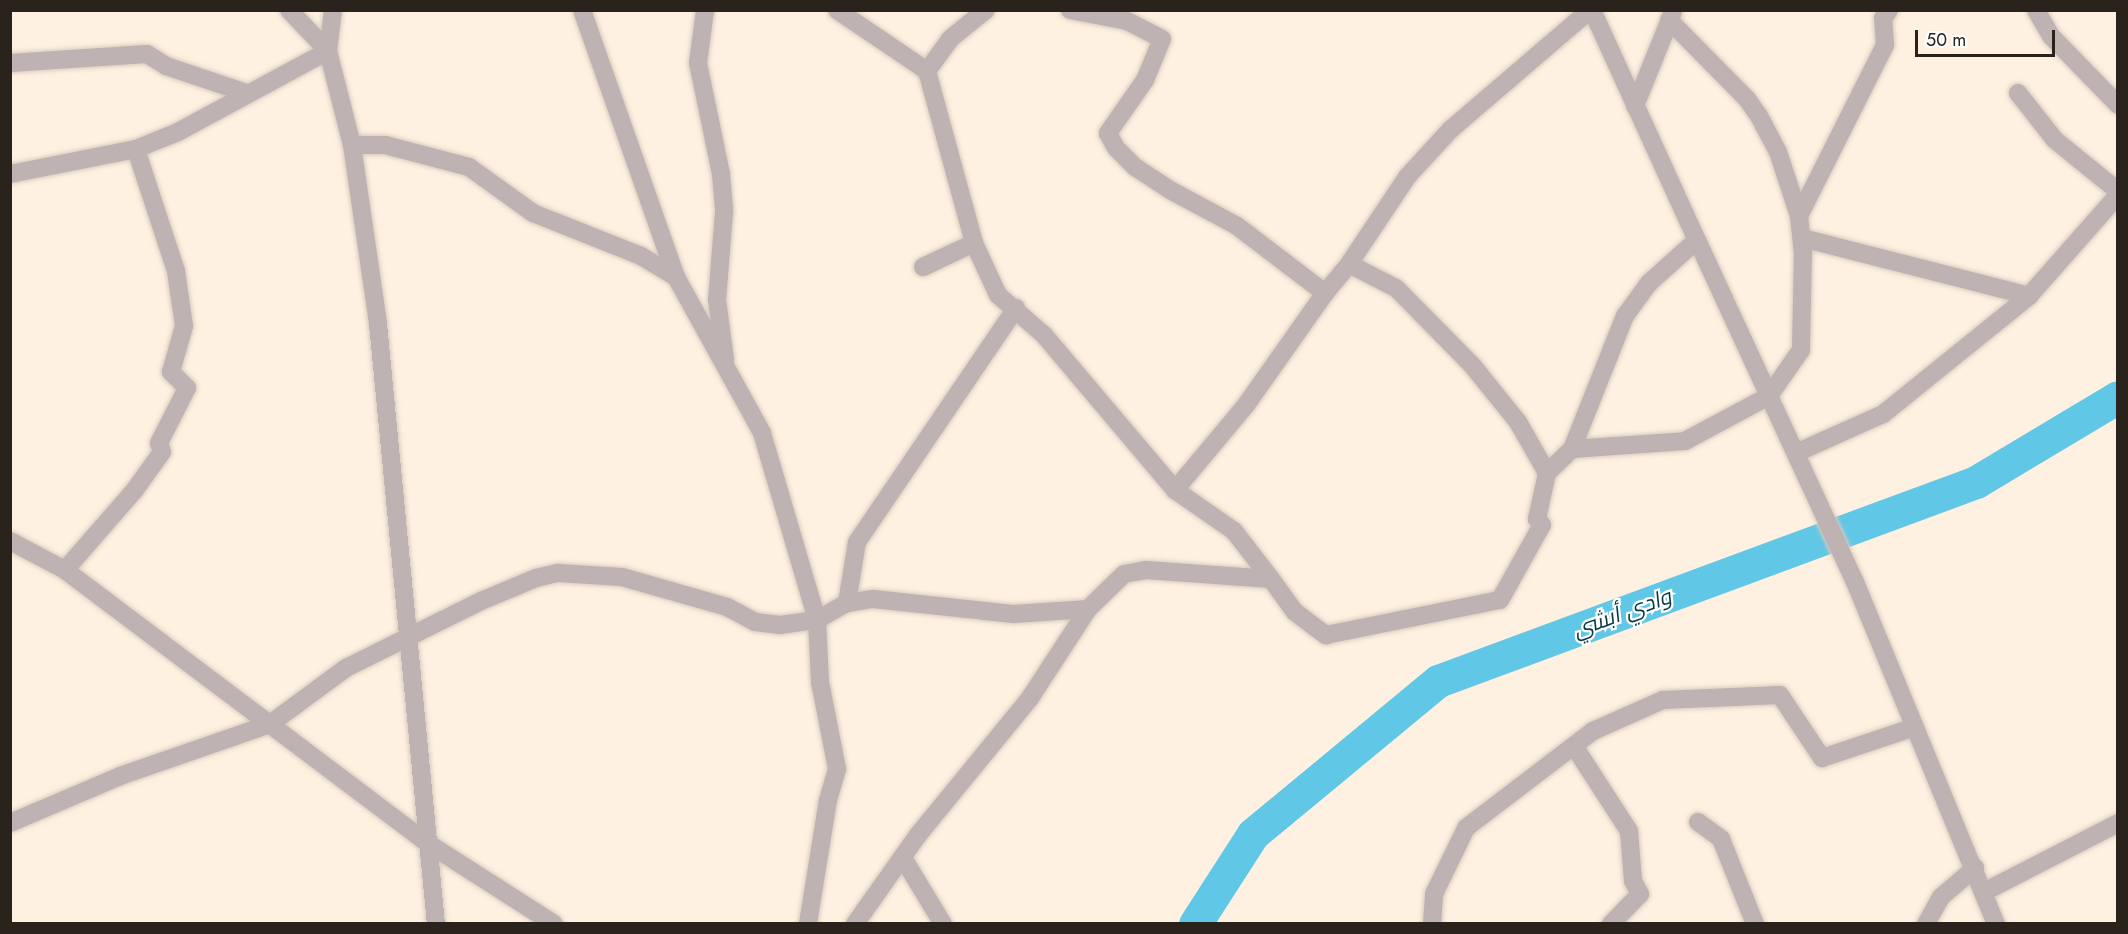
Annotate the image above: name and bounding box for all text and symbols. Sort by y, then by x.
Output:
scale bar [1918,18,2058,56]
text: 50 m [1926,27,1966,53]
water label: وادي أبشي [1569,583,1675,643]

